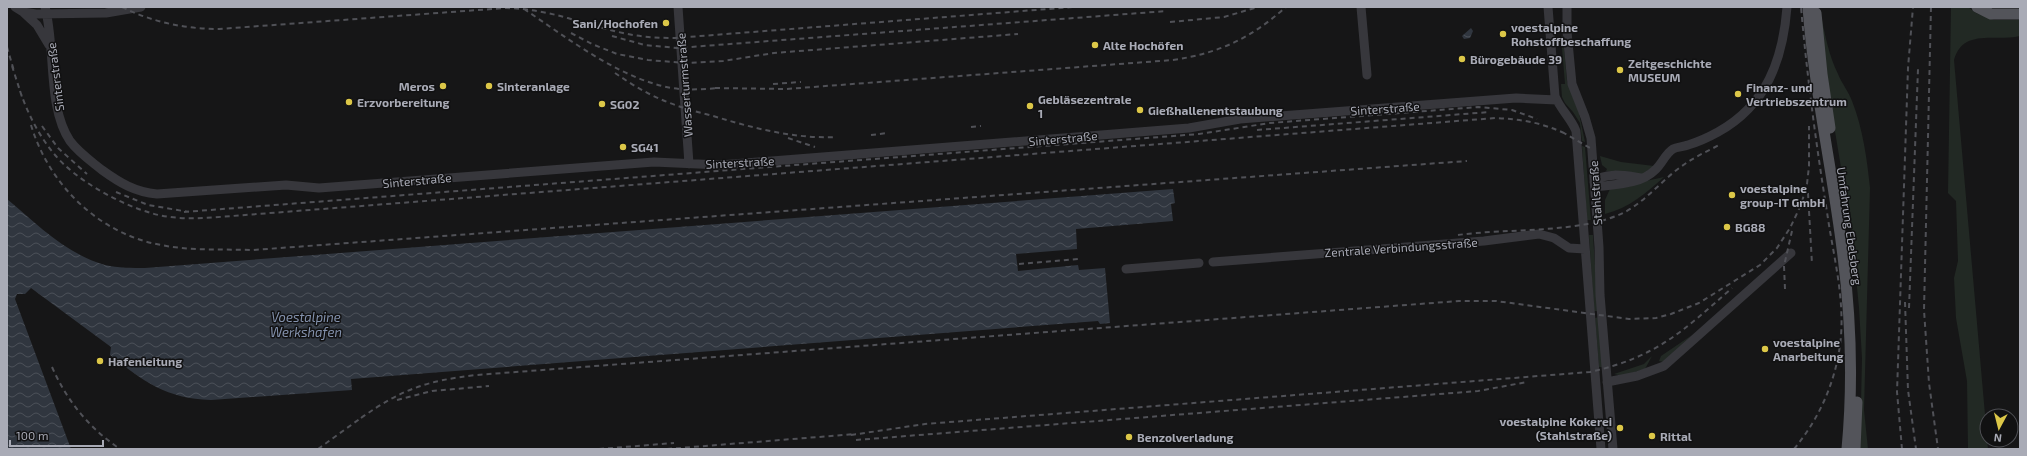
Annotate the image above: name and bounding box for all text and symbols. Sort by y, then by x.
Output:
place label: Sani/Hochofen [572,16,658,30]
marker: Sani/Hochofen [661,18,671,28]
place label: voestalpine Rohstoffbeschaffung [1511,20,1631,48]
marker: voestalpine Rohstoffbeschaffung [1498,29,1508,39]
street label: Wasserturmstraße [673,32,695,138]
place label: Alte Hochöfen [1103,38,1183,52]
marker: Alte Hochöfen [1090,40,1100,50]
street label: Sinterstraße [44,42,66,112]
place label: Bürogebäude 39 [1470,52,1562,66]
marker: Bürogebäude 39 [1457,54,1467,64]
place label: Zeitgeschichte MUSEUM [1628,56,1712,84]
marker: Zeitgeschichte MUSEUM [1615,65,1625,75]
place label: Meros [399,79,435,93]
place label: Sinteranlage [497,79,570,93]
place label: Finanz- und Vertriebszentrum [1746,80,1847,108]
marker: Meros [438,81,448,91]
marker: Sinteranlage [484,81,494,91]
marker: Finanz- und Vertriebszentrum [1733,89,1743,99]
place label: Gebläsezentrale 1 [1038,92,1132,120]
place label: Erzvorbereitung [357,95,450,109]
marker: Erzvorbereitung [344,97,354,107]
place label: SG02 [610,97,639,111]
marker: SG02 [597,99,607,109]
street label: Sinterstraße [1350,99,1420,117]
marker: Gebläsezentrale 1 [1025,101,1035,111]
place label: Gießhallenentstaubung [1148,103,1283,117]
marker: Gießhallenentstaubung [1135,105,1145,115]
street label: Sinterstraße [1028,128,1098,148]
place label: SG41 [631,140,659,154]
marker: SG41 [618,142,628,152]
street label: Sinterstraße [705,153,775,171]
street label: Stahlstraße [1586,160,1604,226]
street label: Umfahrung Ebelsberg [1835,166,1865,286]
street label: Sinterstraße [382,170,452,190]
place label: voestalpine group-IT GmbH [1740,181,1825,209]
marker: voestalpine group-IT GmbH [1727,190,1737,200]
place label: BG88 [1735,220,1765,234]
marker: BG88 [1722,222,1732,232]
street label: Zentrale Verbindungsstraße [1324,235,1478,259]
water label: Voestalpine Werkshafen [270,309,342,340]
place label: voestalpine Anarbeitung [1773,335,1843,363]
marker: voestalpine Anarbeitung [1760,344,1770,354]
place label: Hafenleitung [108,354,182,368]
marker: Hafenleitung [95,356,105,366]
north arrow [1979,408,2019,448]
place label: voestalpine Kokerei (Stahlstraße) [1499,414,1612,442]
scale bar [10,422,103,448]
marker: voestalpine Kokerei (Stahlstraße) [1615,423,1625,433]
text: 100 m [16,428,48,442]
place label: Rittal [1660,429,1692,443]
place label: Benzolverladung [1137,430,1234,444]
marker: Rittal [1647,431,1657,441]
text: N [1993,431,2002,445]
marker: Benzolverladung [1124,432,1134,442]

